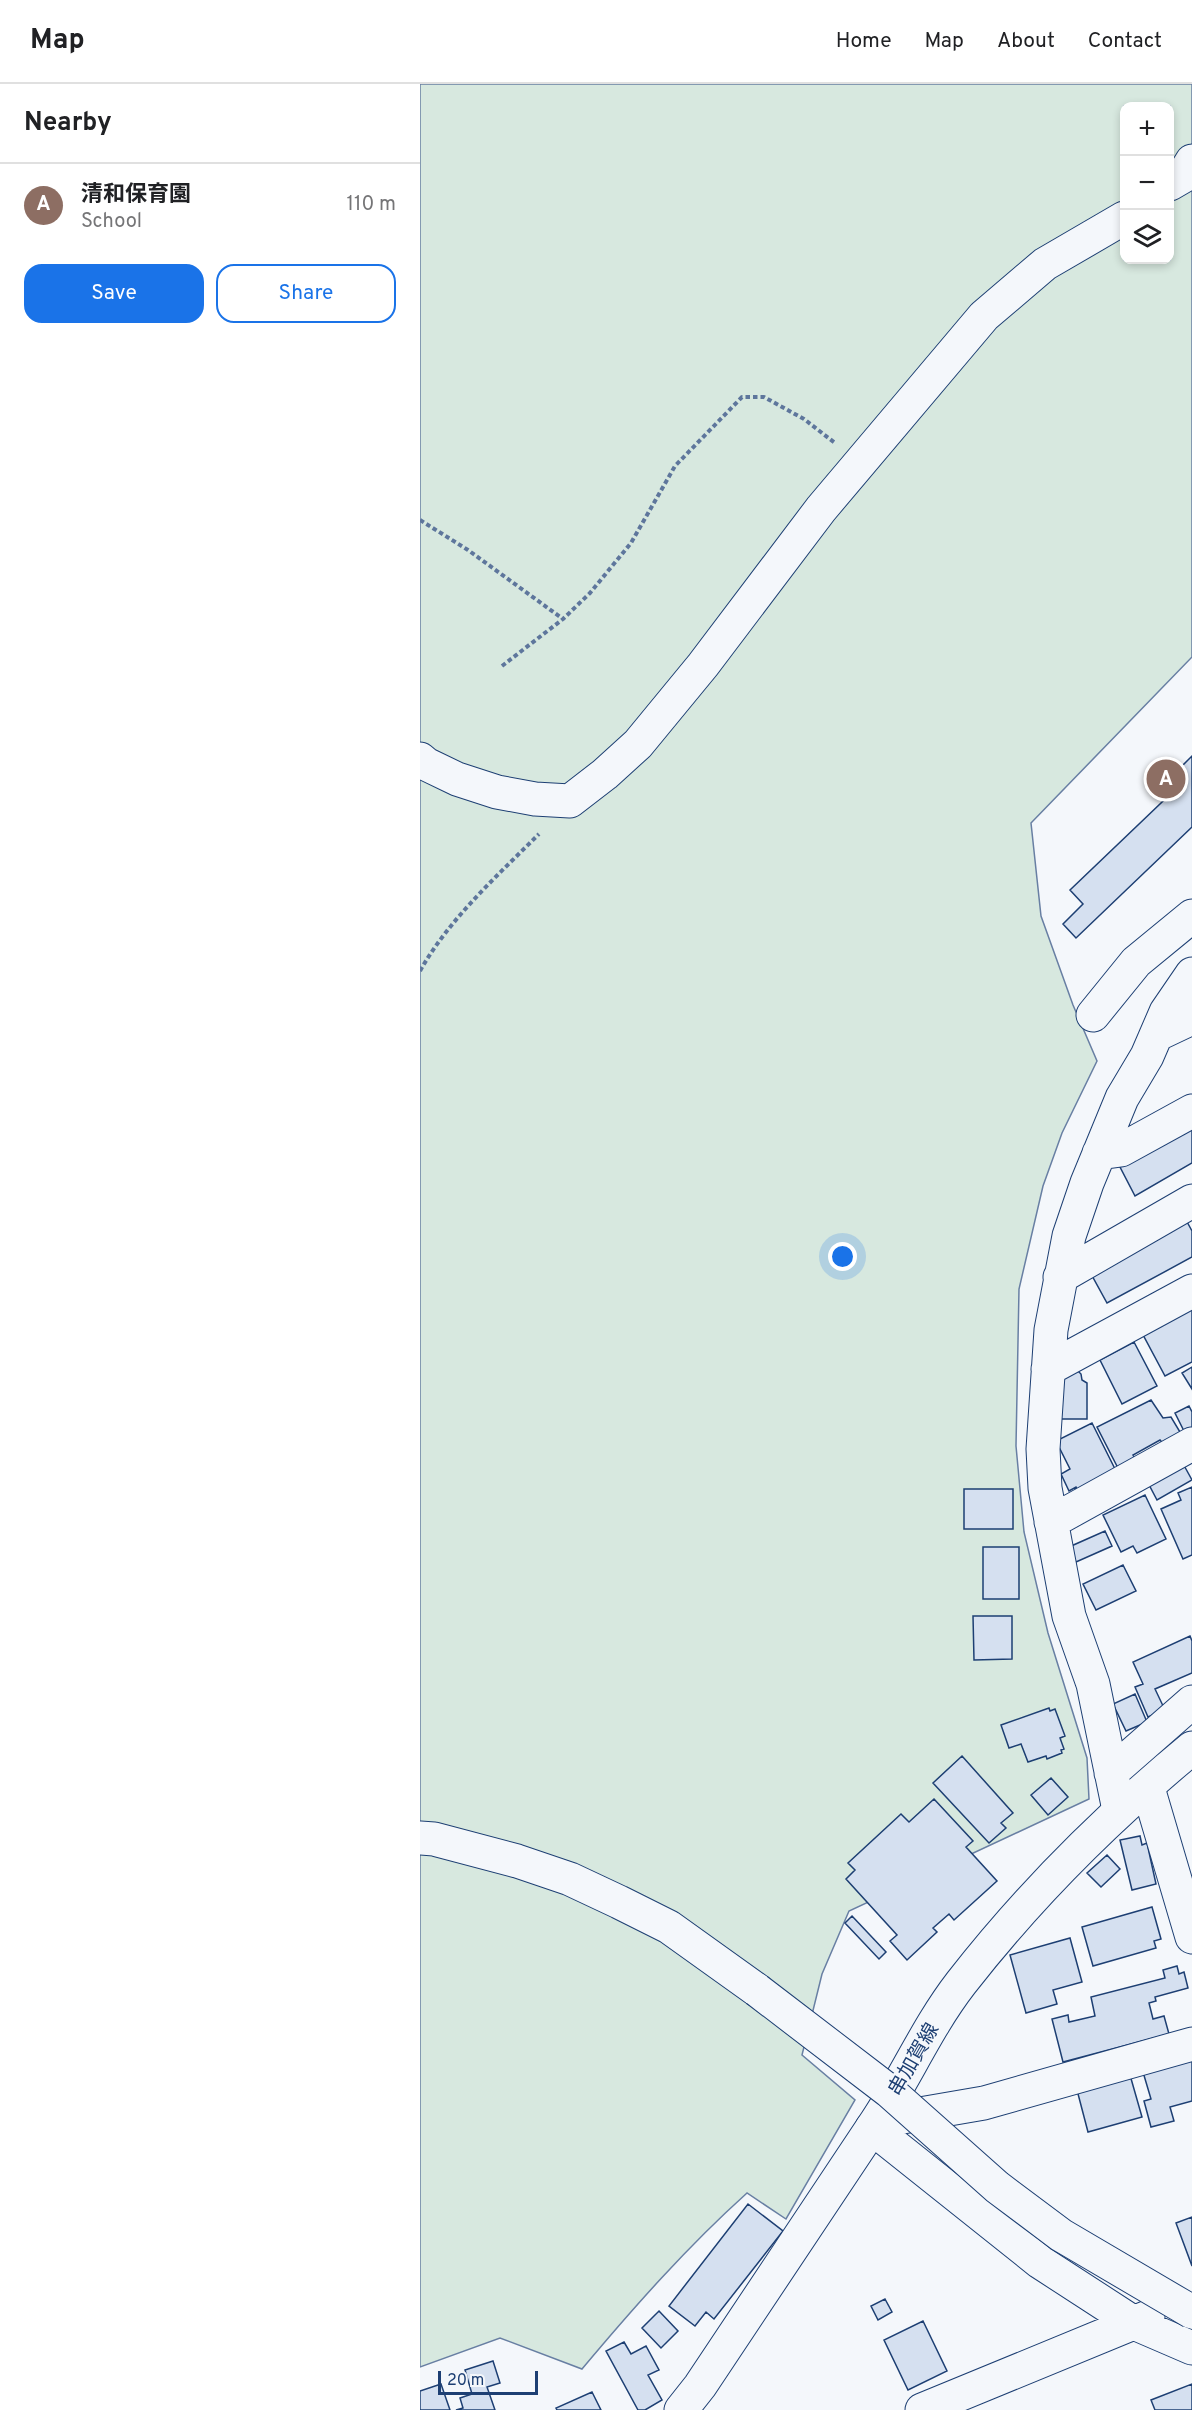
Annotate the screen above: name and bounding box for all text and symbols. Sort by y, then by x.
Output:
text: Map [30,23,85,59]
text: Home [836,28,892,55]
text: Map [925,28,964,55]
text: About [997,28,1055,55]
text: Contact [1088,28,1162,55]
map controls [1120,102,1174,264]
button: + [1120,102,1174,156]
text: Nearby [24,107,112,140]
button: − [1120,156,1174,210]
text: 清和保育園 [81,182,191,209]
text: A [36,192,51,218]
text: 110 m [347,192,396,218]
text: School [81,209,142,235]
button: layers [1120,210,1174,264]
button: Save [24,264,204,323]
button: Share [216,264,396,323]
pin: A [1146,756,1186,802]
your location [828,1242,857,1271]
street label: 串加賀線 [883,2019,946,2101]
scale bar [438,2368,538,2396]
text: 20 m [447,2371,484,2391]

